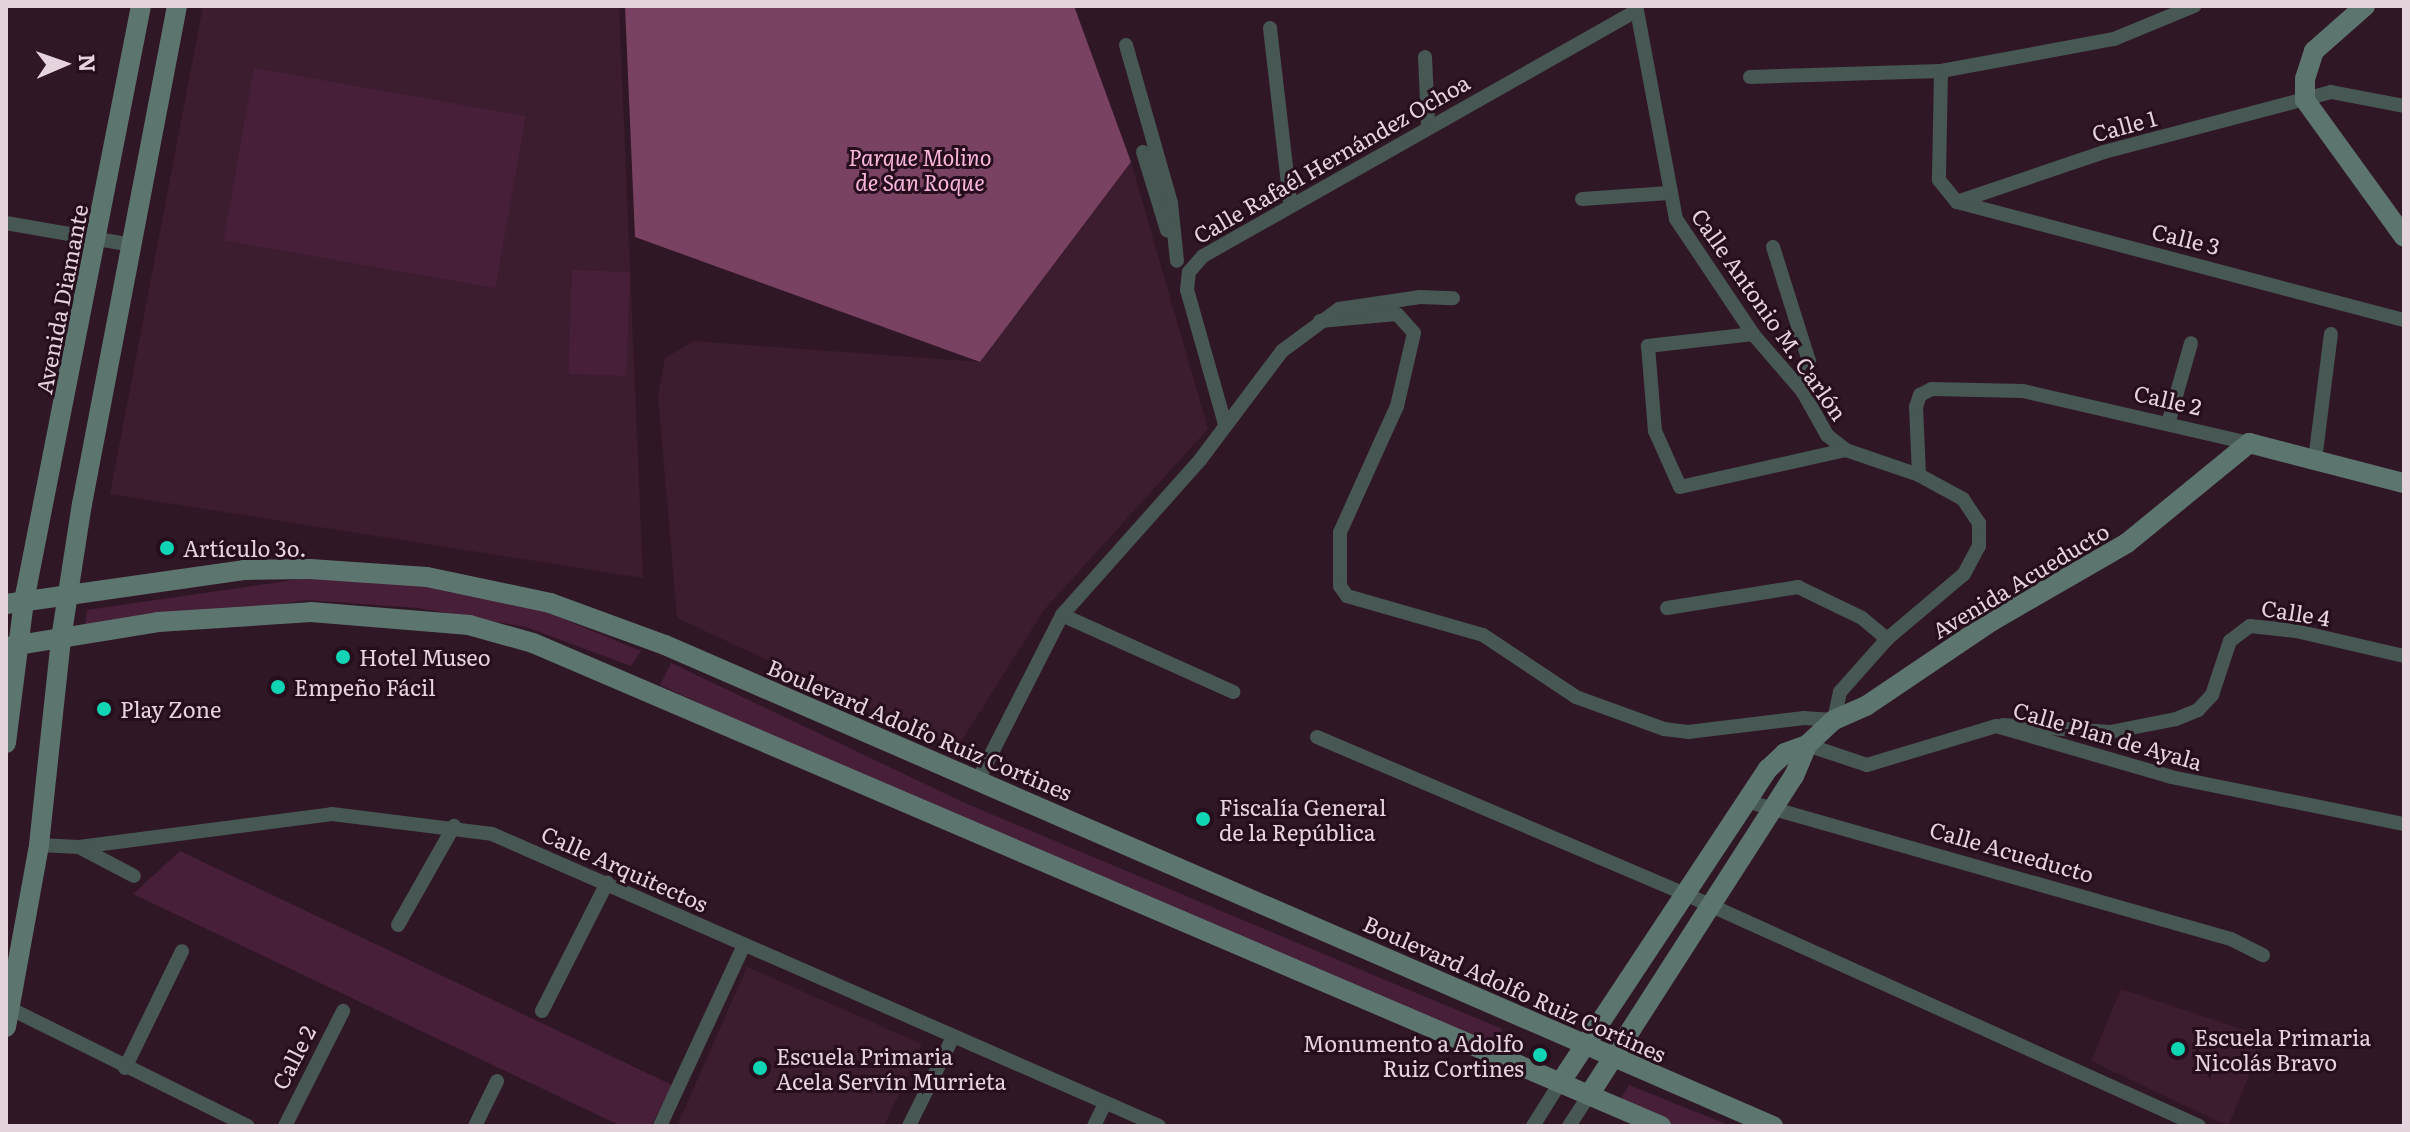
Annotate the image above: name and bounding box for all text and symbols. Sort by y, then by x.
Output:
north arrow [24,24,104,104]
text: N [72,53,105,73]
street label: Calle Rafaél Hernández Ochoa [1188,68,1474,248]
street label: Calle 1 [2089,104,2159,146]
park label: Parque Molino de San Roque [848,143,992,194]
street label: Avenida Diamante [30,202,92,396]
street label: Calle Antonio M. Carlón [1687,203,1853,425]
street label: Calle 3 [2149,217,2223,259]
street label: Calle 2 [2132,378,2204,420]
street label: Avenida Acueducto [1927,517,2113,643]
place label: Artículo 3o. [183,535,307,561]
marker: Artículo 3o. [158,539,176,557]
street label: Calle 4 [2260,594,2332,630]
place label: Hotel Museo [359,644,491,670]
marker: Hotel Museo [334,648,352,666]
street label: Boulevard Adolfo Ruiz Cortines [764,653,1076,805]
place label: Empeño Fácil [294,674,436,700]
marker: Empeño Fácil [269,678,287,696]
street label: Calle Plan de Ayala [2011,695,2205,775]
place label: Play Zone [120,696,221,722]
marker: Play Zone [95,700,113,718]
place label: Fiscalía General de la República [1219,793,1386,844]
marker: Fiscalía General de la República [1194,810,1212,828]
street label: Calle Acueducto [1927,815,2097,887]
street label: Calle Arquitectos [538,819,712,917]
street label: Boulevard Adolfo Ruiz Cortines [1360,909,1670,1067]
street label: Calle 2 [266,1020,320,1094]
place label: Escuela Primaria Nicolás Bravo [2194,1023,2371,1074]
place label: Monumento a Adolfo Ruiz Cortines [1303,1029,1524,1080]
marker: Escuela Primaria Nicolás Bravo [2169,1040,2187,1058]
place label: Escuela Primaria Acela Servín Murrieta [776,1042,1006,1094]
marker: Monumento a Adolfo Ruiz Cortines [1531,1046,1549,1064]
marker: Escuela Primaria Acela Servín Murrieta [751,1059,769,1077]

